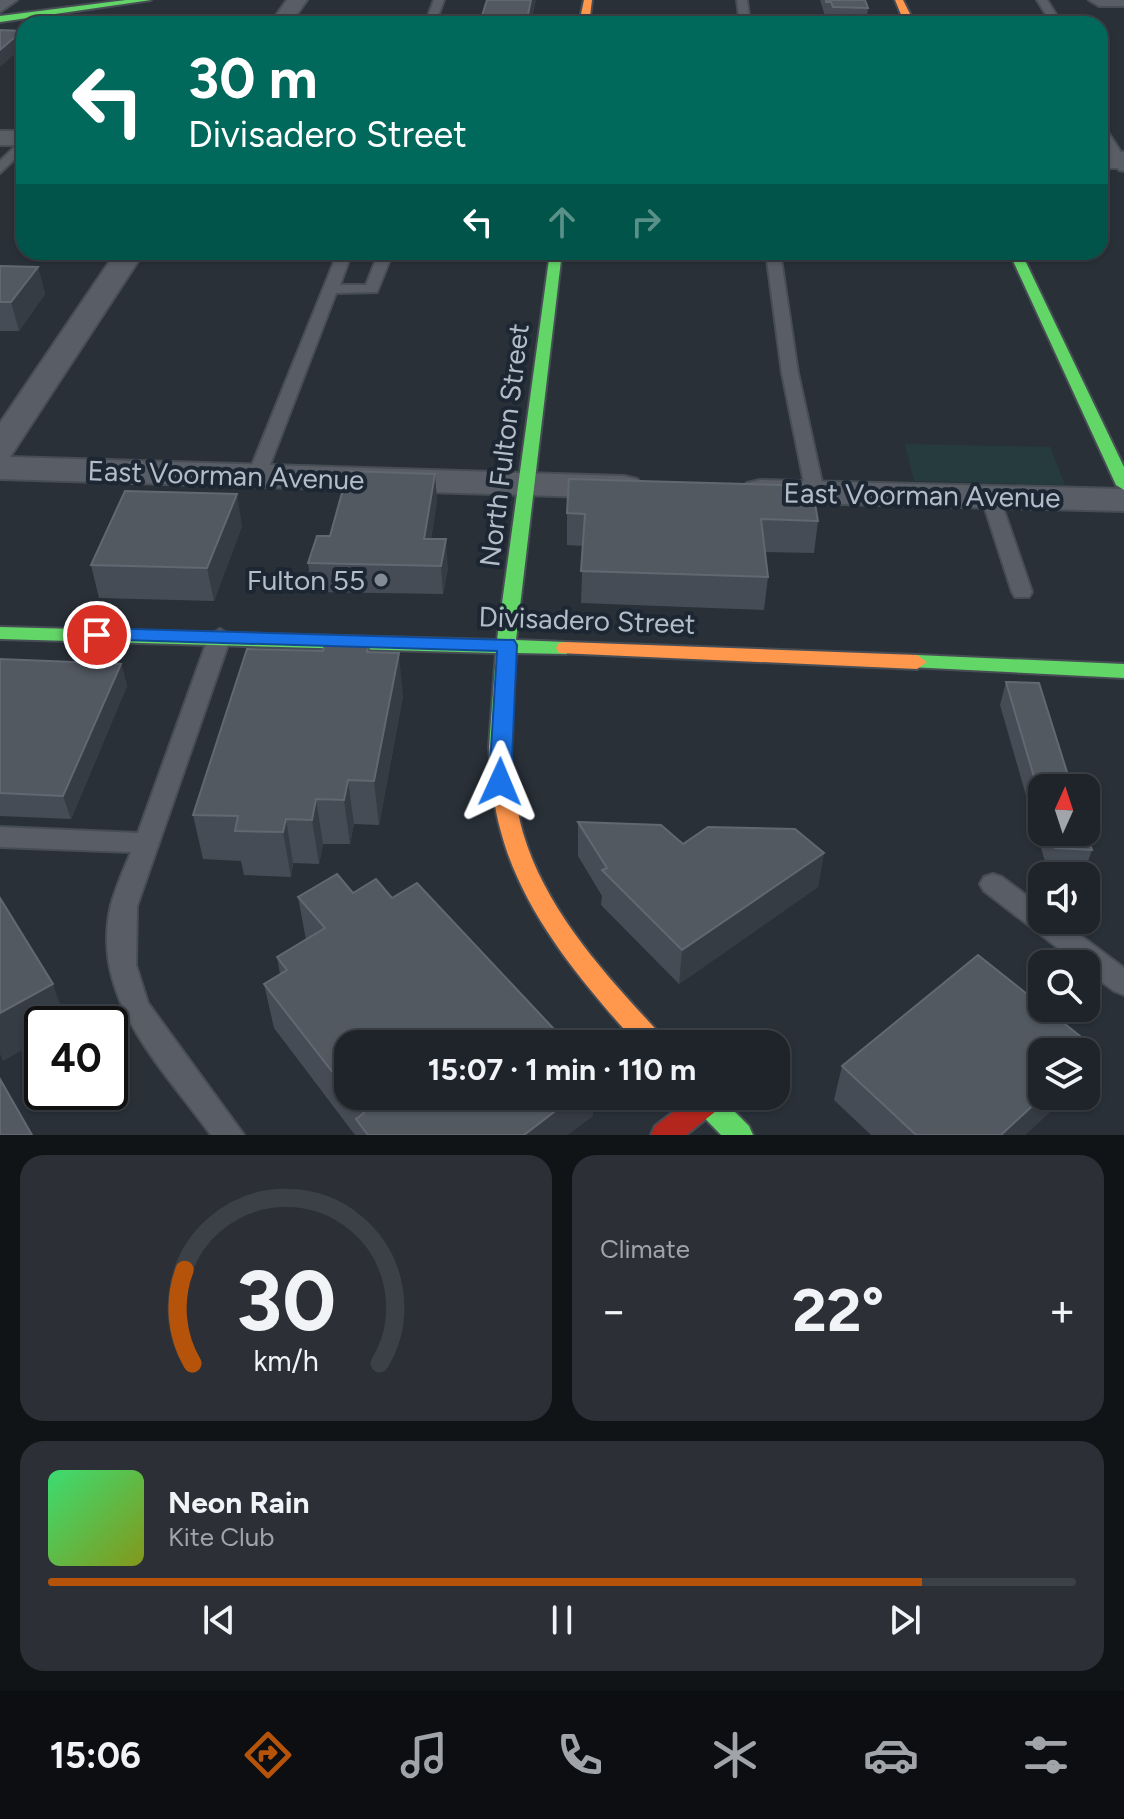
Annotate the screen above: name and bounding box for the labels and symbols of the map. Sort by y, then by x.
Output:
street label: North Fulton Street [472,321,536,569]
street label: East Voorman Avenue [87,453,365,497]
street label: East Voorman Avenue [783,476,1061,514]
place label: Fulton 55 [247,563,365,597]
marker: Fulton 55 [372,571,390,589]
street label: Divisadero Street [478,599,696,641]
pin [63,601,131,669]
position arrow [458,740,542,824]
north arrow [1028,774,1100,846]
speed limit sign: 40 [24,1006,128,1110]

